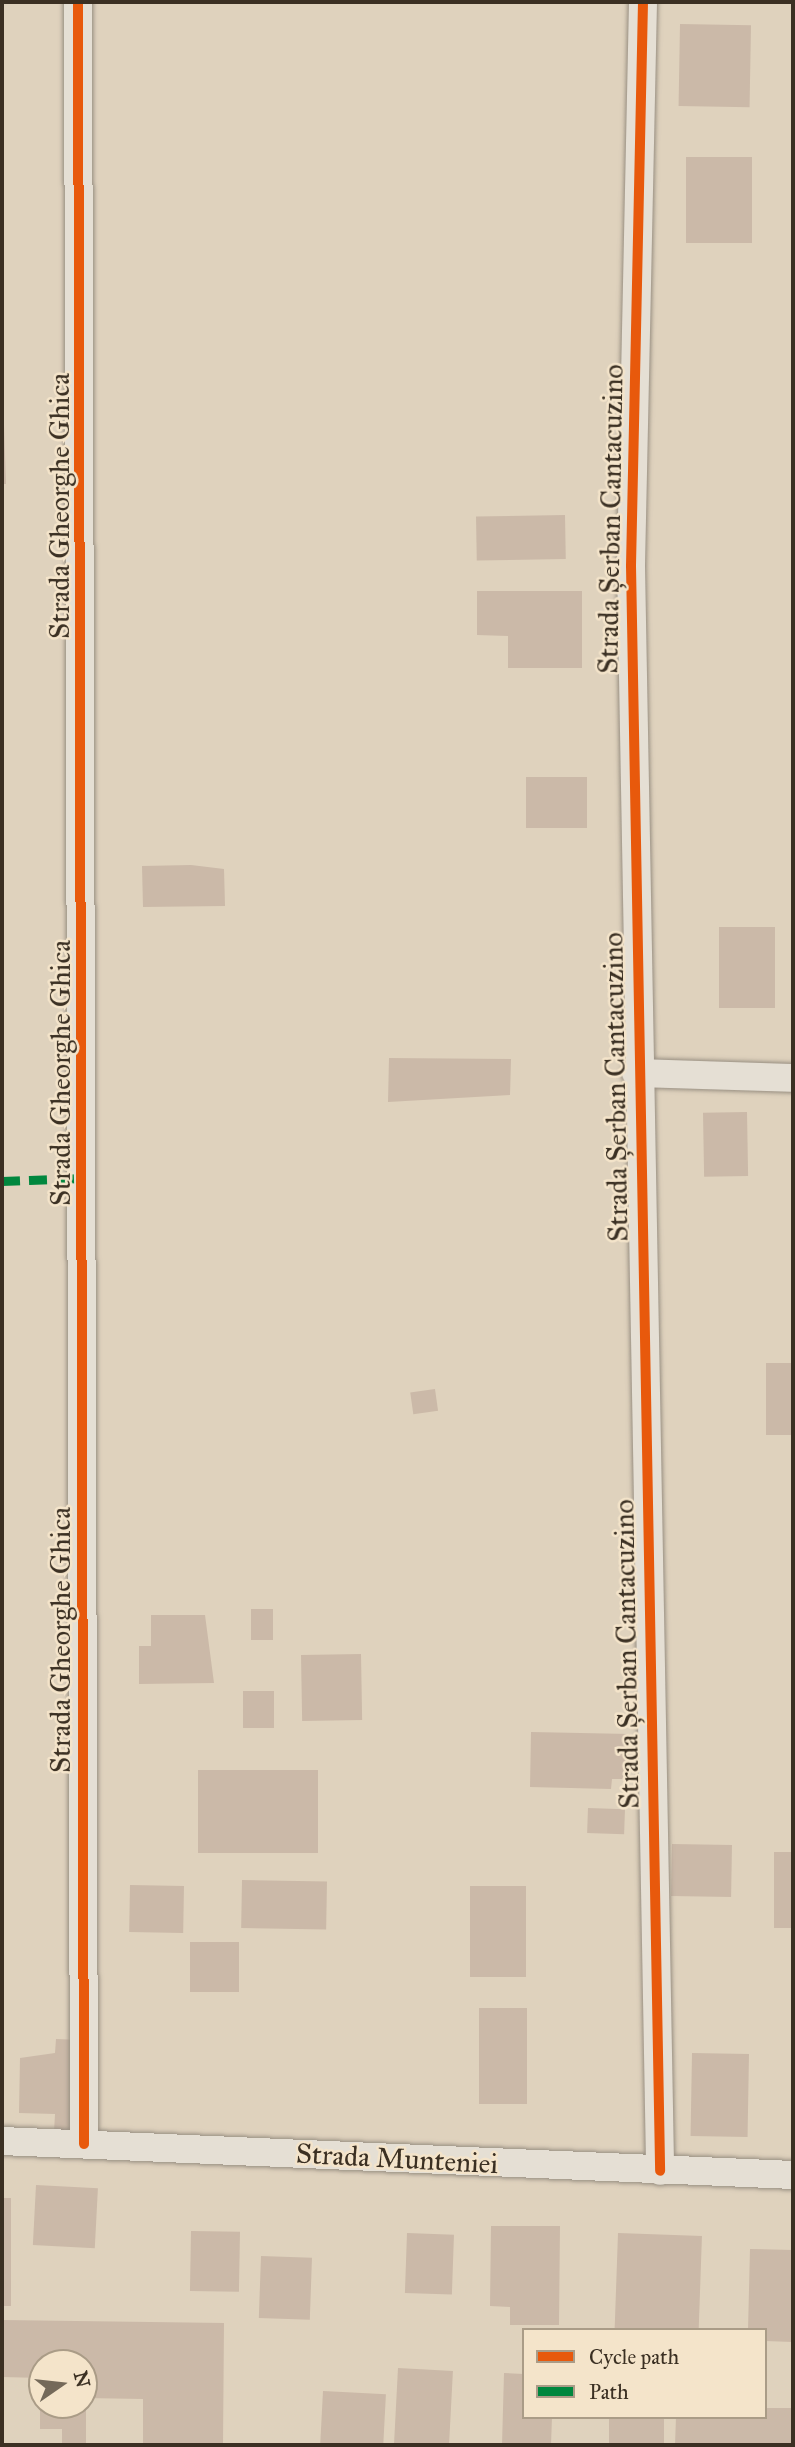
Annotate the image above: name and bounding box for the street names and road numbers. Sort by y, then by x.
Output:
street label: Strada Șerban Cantacuzino [592,364,630,674]
street label: Strada Gheorghe Ghica [43,373,77,639]
street label: Strada Șerban Cantacuzino [597,932,635,1242]
street label: Strada Gheorghe Ghica [44,940,78,1206]
street label: Strada Șerban Cantacuzino [608,1499,646,1809]
street label: Strada Gheorghe Ghica [44,1507,78,1773]
street label: Strada Munteniei [295,2137,499,2181]

